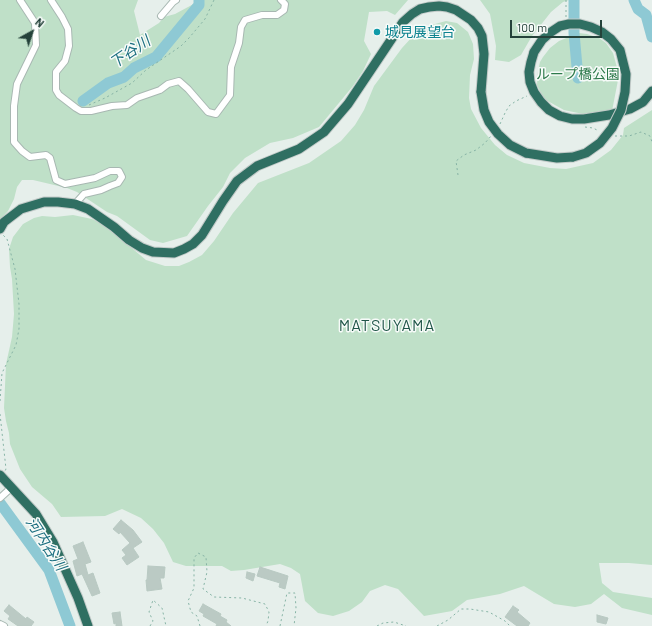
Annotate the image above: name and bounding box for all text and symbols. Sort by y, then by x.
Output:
north arrow [12,12,52,52]
scale bar [512,12,604,38]
text: N [33,15,47,30]
text: 100 m [517,20,547,34]
place label: 城見展望台 [385,24,455,40]
marker: 城見展望台 [372,27,382,37]
water label: 下谷川 [106,32,154,72]
park label: ループ橋公園 [536,66,620,82]
district label: MATSUYAMA [339,316,435,336]
water label: 河内谷川 [22,514,70,574]

